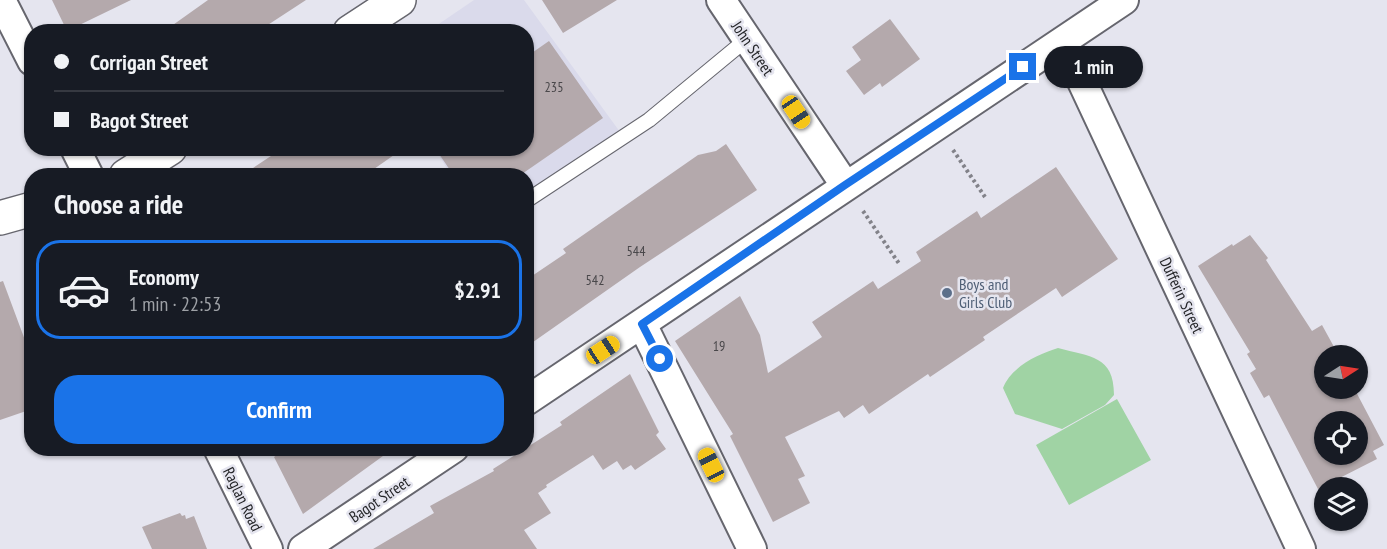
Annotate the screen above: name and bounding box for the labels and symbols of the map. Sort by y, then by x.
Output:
street label: John Street [727,16,779,80]
callout: 1 min [1044,46,1143,88]
route end [1009,53,1036,80]
house number: 235 [545,78,563,96]
car [778,92,814,132]
house number: 544 [627,242,646,260]
street label: Dufferin Street [1156,254,1209,337]
house number: 542 [586,271,604,289]
place label: Boys and Girls Club [959,274,1012,312]
marker: Boys and Girls Club [940,286,954,300]
car [583,333,623,367]
house number: 19 [713,337,725,355]
route start [646,345,673,372]
north arrow [1314,345,1368,399]
car [695,445,727,485]
street label: Raglan Road [219,464,267,534]
street label: Bagot Street [345,471,414,526]

